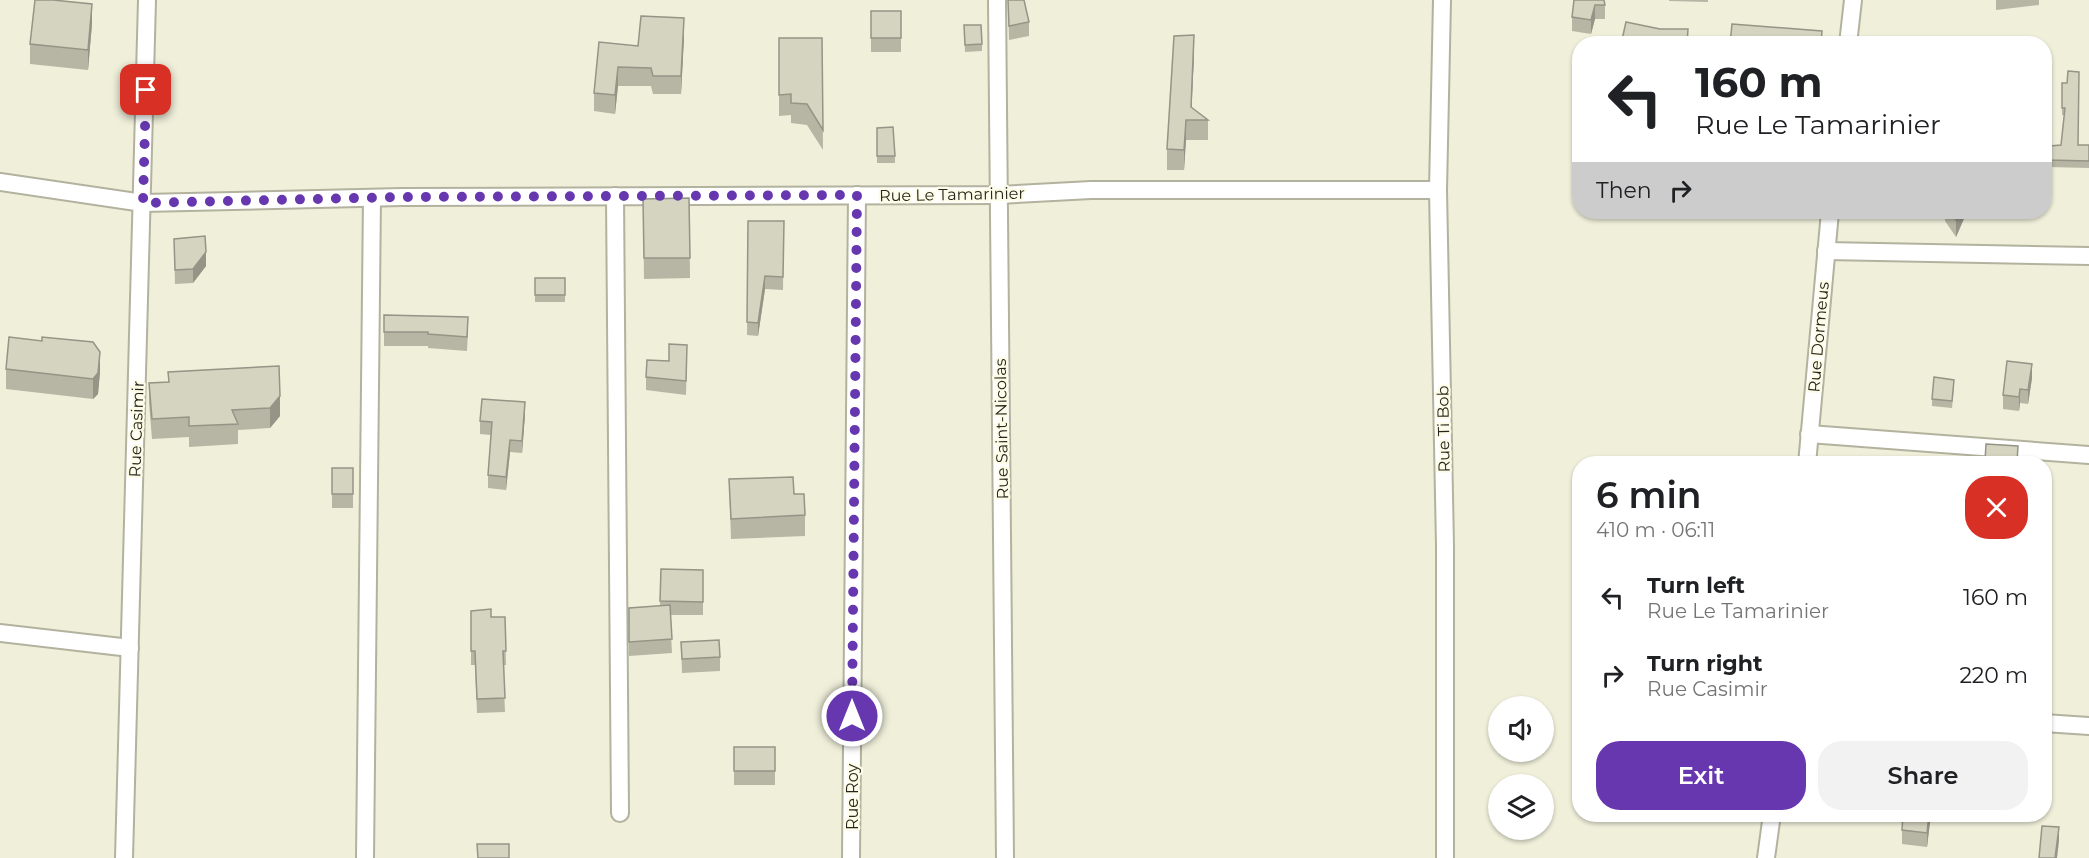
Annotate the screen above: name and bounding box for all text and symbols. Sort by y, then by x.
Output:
text: 160 m [1695,56,1823,108]
icon: left [1596,60,1674,138]
pin [120,64,171,115]
icon: arrive [129,73,162,106]
text: Rue Le Tamarinier [1695,108,1941,141]
icon: right [1664,174,1697,207]
text: Then [1596,177,1652,204]
street label: Rue Le Tamarinier [879,184,1025,205]
street label: Rue Dormeus [1804,281,1833,393]
street label: Rue Saint-Nicolas [991,358,1012,500]
street label: Rue Casimir [125,380,148,478]
street label: Rue Ti Bob [1433,385,1454,473]
text: 6 min [1596,473,1701,517]
button: close [1965,476,2028,539]
text: 410 m · 06:11 [1596,518,1715,542]
text: Turn left [1647,572,1745,599]
icon: left [1596,581,1629,614]
text: 160 m [1963,584,2028,611]
text: Rue Le Tamarinier [1647,599,1829,623]
text: Turn right [1647,650,1762,677]
icon: right [1596,659,1629,692]
text: 220 m [1959,662,2028,689]
text: Rue Casimir [1647,677,1768,701]
position arrow [820,684,884,748]
map controls [1488,696,1554,840]
button: sound [1488,696,1554,762]
button: Exit [1596,741,1806,810]
button: Share [1818,741,2028,810]
street label: Rue Roy [843,764,862,830]
button: layers [1488,774,1554,840]

